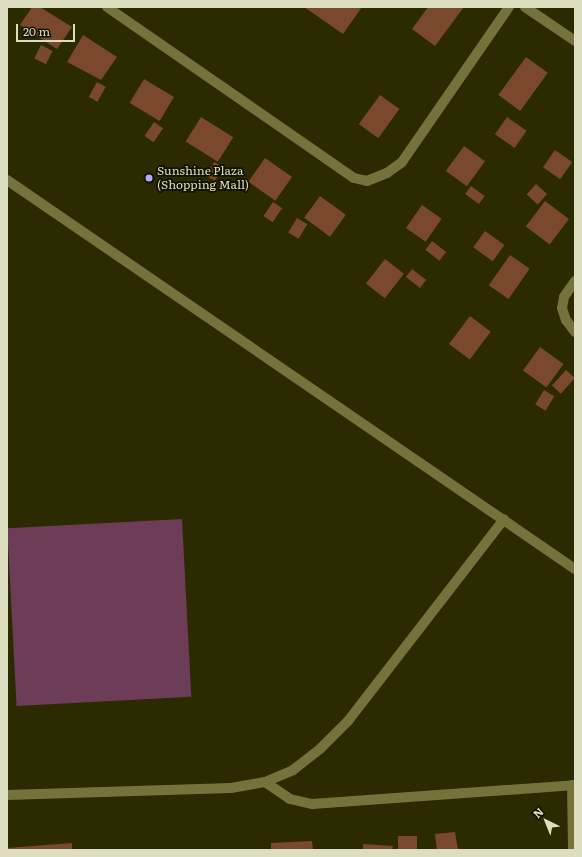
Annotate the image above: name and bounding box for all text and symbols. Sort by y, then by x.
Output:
scale bar [18,16,77,42]
text: 20 m [23,22,50,40]
place label: Sunshine Plaza (Shopping Mall) [157,164,249,192]
marker: Sunshine Plaza (Shopping Mall) [144,173,154,183]
north arrow [526,801,566,841]
text: N [529,803,547,821]

